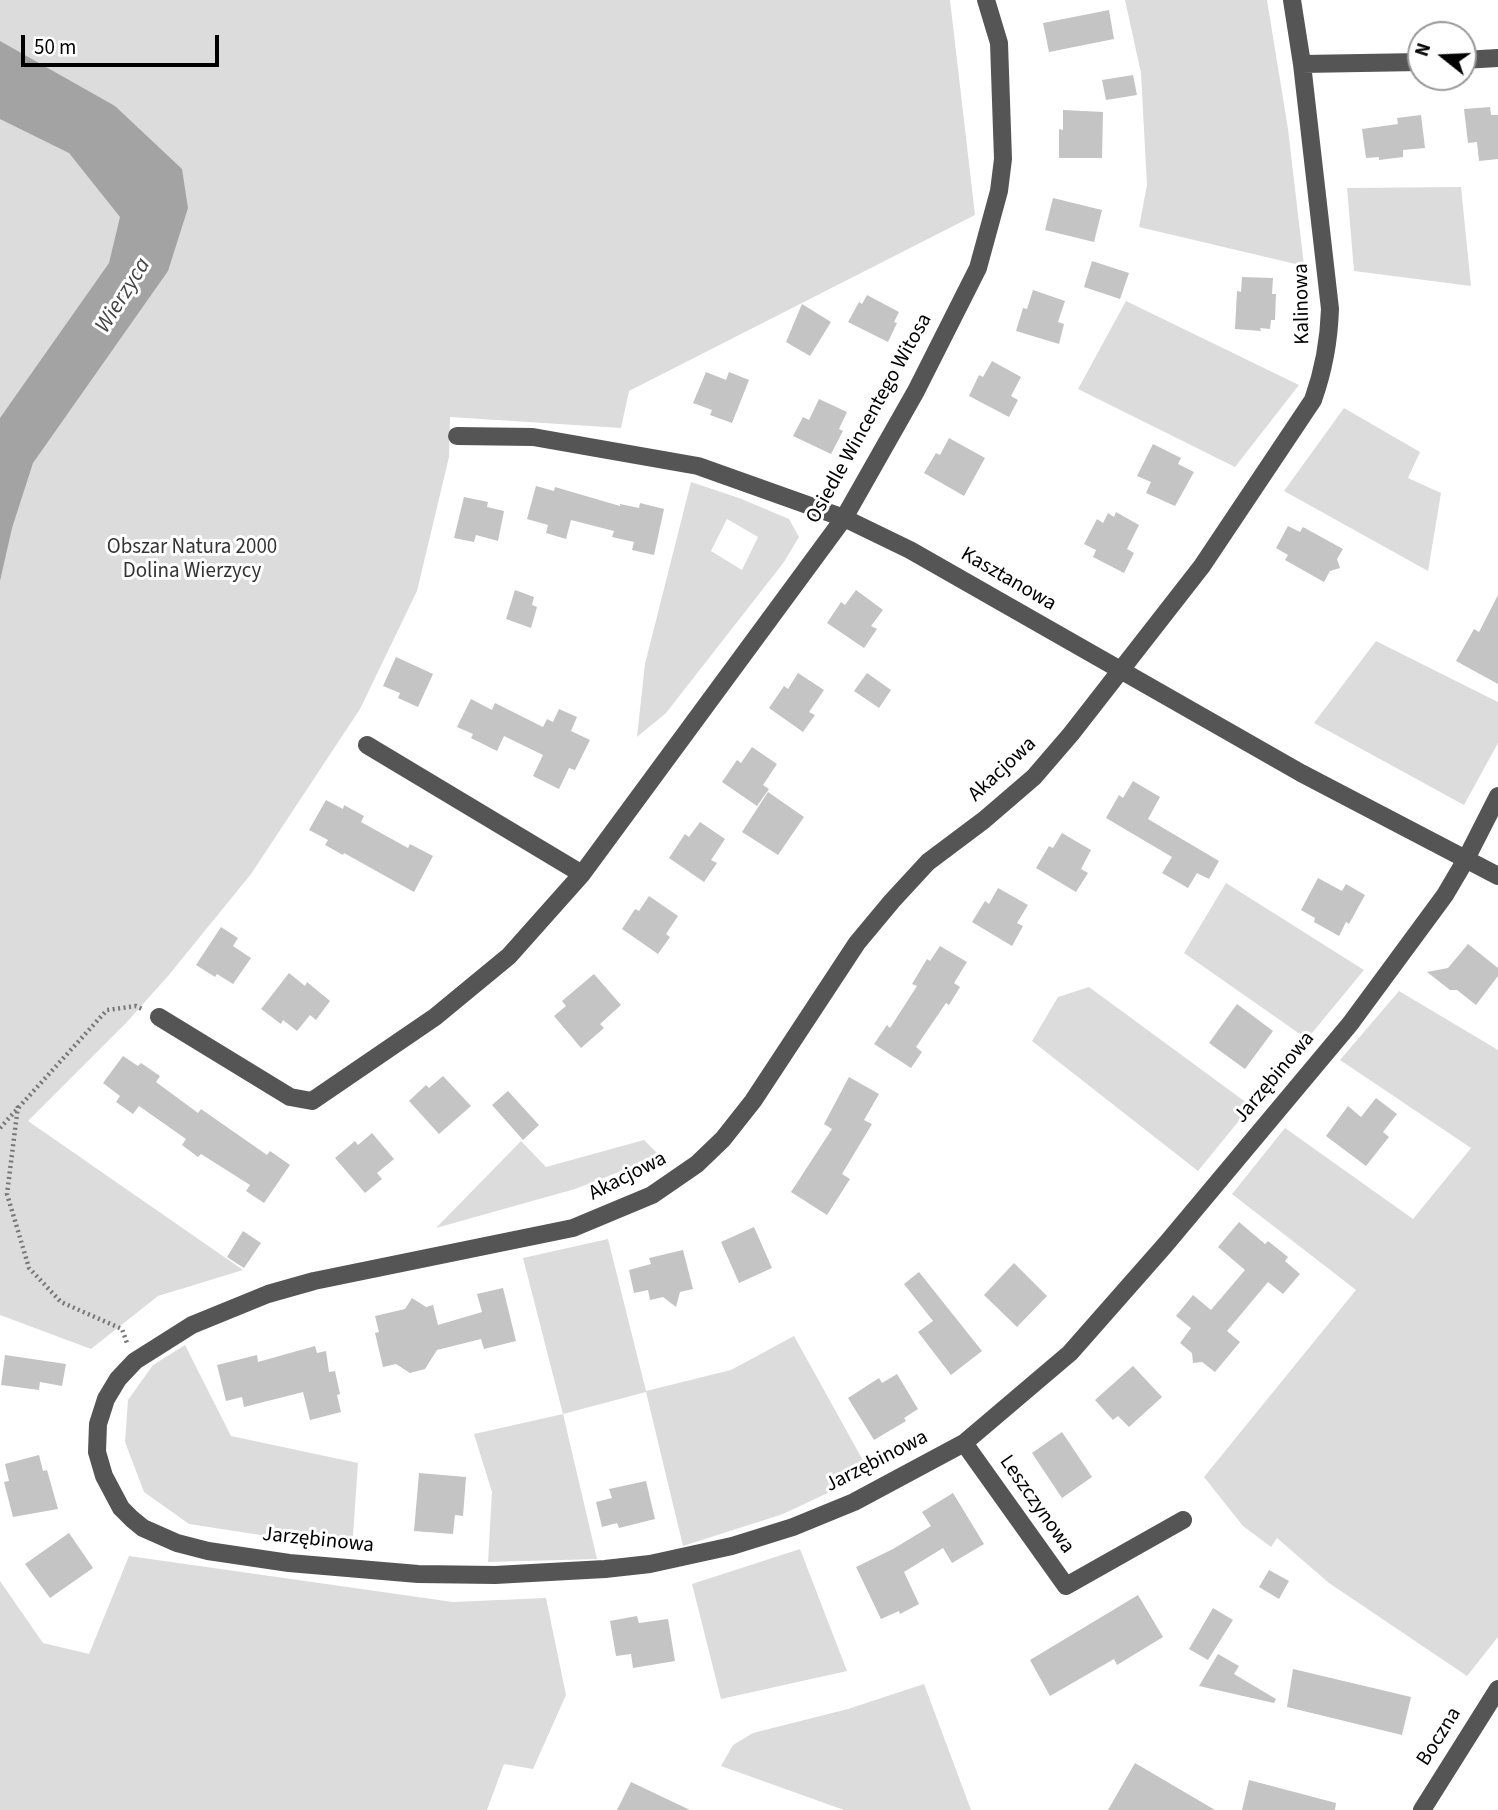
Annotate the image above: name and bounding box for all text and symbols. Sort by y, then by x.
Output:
scale bar [24,21,222,65]
north arrow [1407,21,1477,91]
text: 50 m [34,32,76,62]
text: N [1409,40,1438,60]
water label: Wierzyca [90,253,158,339]
street label: Kalinowa [1290,263,1316,345]
street label: Osiedle Wincentego Witosa [802,310,938,528]
park label: Obszar Natura 2000 Dolina Wierzycy [107,535,277,585]
street label: Kasztanowa [956,543,1060,617]
street label: Akacjowa [964,732,1042,808]
street label: Jarzębinowa [1229,1027,1321,1129]
street label: Akacjowa [585,1147,671,1207]
street label: Jarzębinowa [821,1425,933,1499]
street label: Leszczynowa [993,1451,1079,1559]
street label: Jarzębinowa [261,1523,375,1559]
street label: Boczna [1412,1703,1468,1771]

